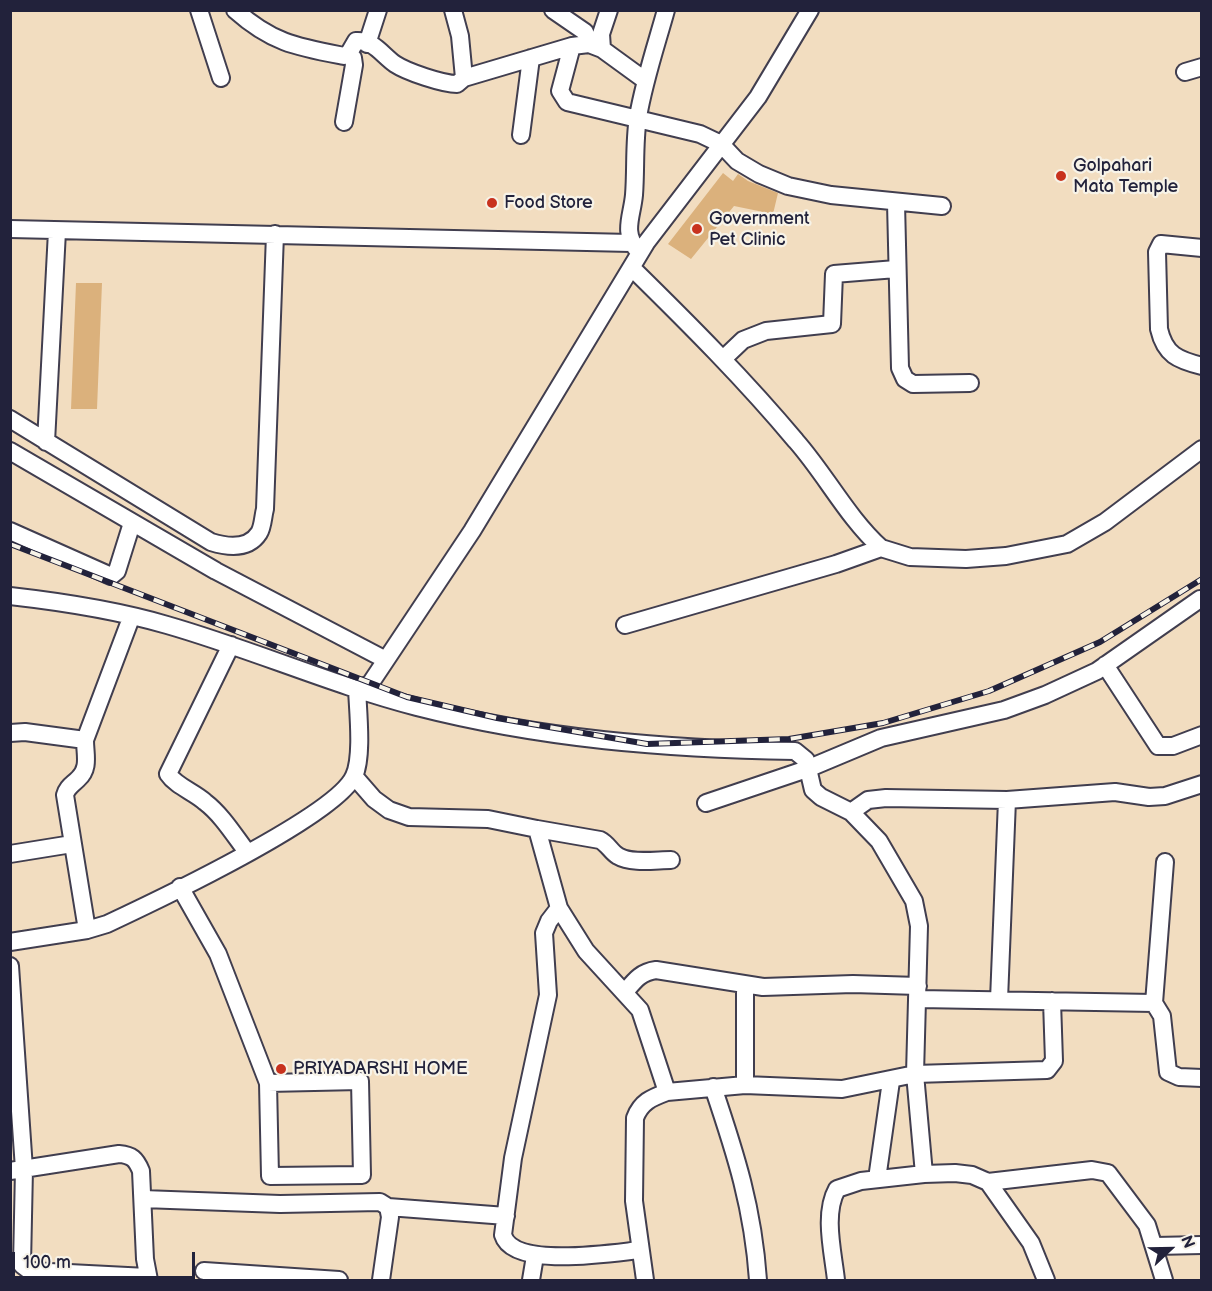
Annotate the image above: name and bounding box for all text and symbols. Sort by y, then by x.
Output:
place label: Golpahari Mata Temple [1073,155,1178,198]
marker: Golpahari Mata Temple [1054,169,1068,183]
place label: Food Store [504,192,593,214]
marker: Food Store [485,196,499,210]
place label: Government Pet Clinic [709,208,810,250]
marker: Government Pet Clinic [690,222,704,236]
place label: PRIYADARSHI HOME [293,1058,468,1080]
marker: PRIYADARSHI HOME [274,1062,288,1076]
north arrow [1140,1219,1200,1279]
text: N [1176,1233,1198,1251]
scale bar [15,1240,198,1278]
text: 100 m [23,1252,71,1273]

